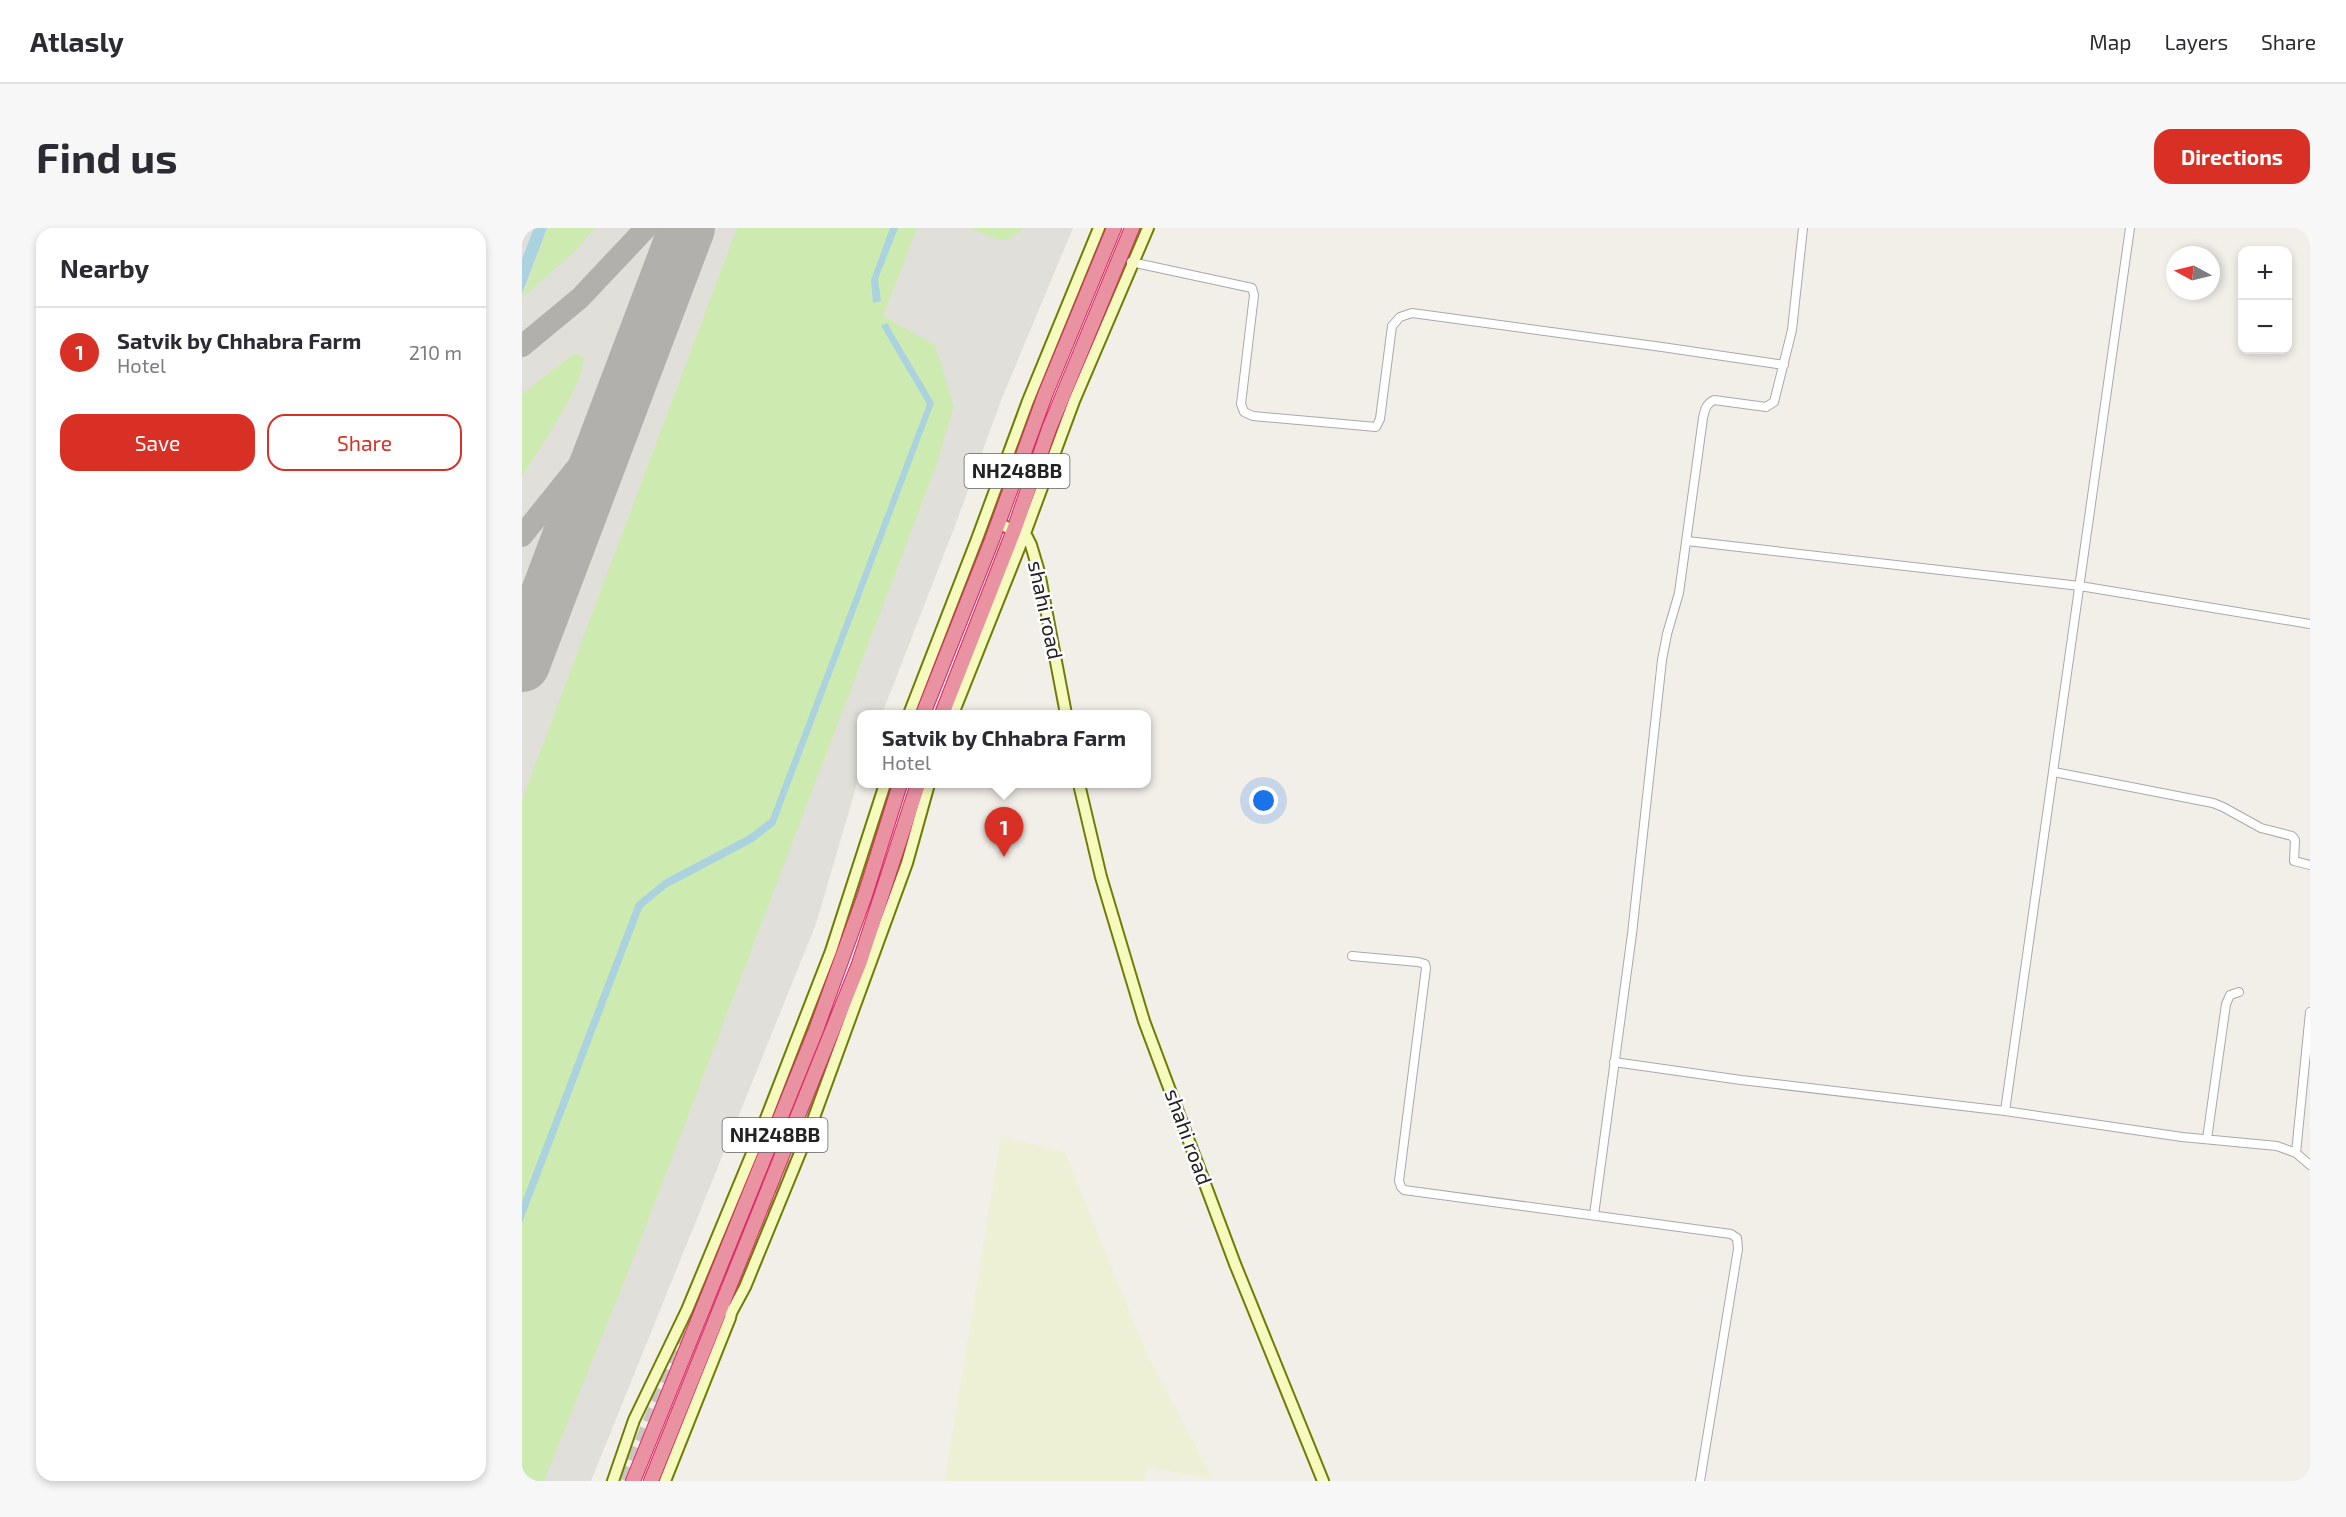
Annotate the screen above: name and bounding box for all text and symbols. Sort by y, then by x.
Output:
text: Atlasly [30,24,124,58]
text: Map [2089,29,2131,54]
text: Layers [2164,29,2228,54]
text: Share [2261,29,2316,54]
button: Directions [2154,129,2310,184]
text: Find us [36,131,178,181]
north arrow [2166,246,2220,300]
map controls [2238,246,2292,354]
button: + [2238,246,2292,300]
text: Nearby [60,252,149,283]
button: − [2238,300,2292,354]
text: Satvik by Chhabra Farm [117,327,361,353]
text: 1 [75,340,84,364]
text: 210 m [409,340,462,364]
text: Hotel [117,353,166,377]
button: Save [60,414,255,471]
button: Share [267,414,462,471]
road number: NH248BB [964,454,1070,488]
street label: shahi road [1024,558,1069,661]
popup [857,710,1151,788]
text: Satvik by Chhabra Farm [882,724,1126,750]
text: Hotel [882,750,931,774]
your location [1249,786,1278,815]
pin: 1 [984,808,1024,857]
street label: shahi road [1161,1085,1218,1188]
road number: NH248BB [722,1118,828,1152]

